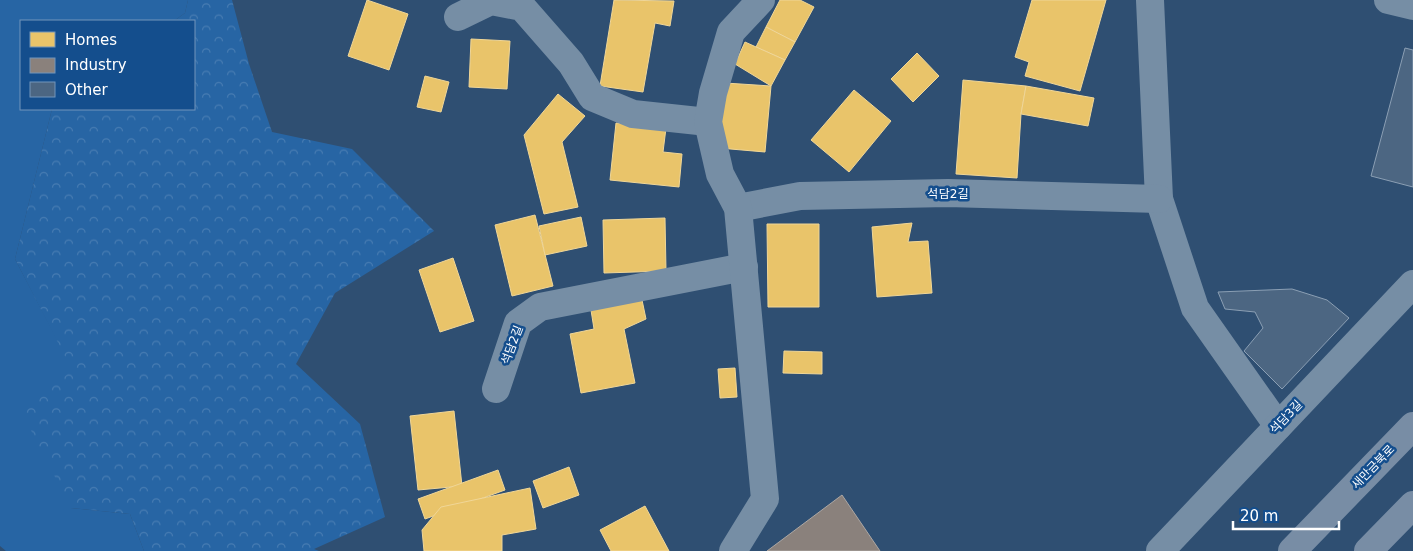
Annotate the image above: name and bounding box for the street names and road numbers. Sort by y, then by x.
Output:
street label: 석담2길 [928,187,968,201]
street label: 석담2길 [498,323,526,367]
street label: 석담3길 [1267,397,1305,437]
street label: 새만금북로 [1349,442,1397,492]

